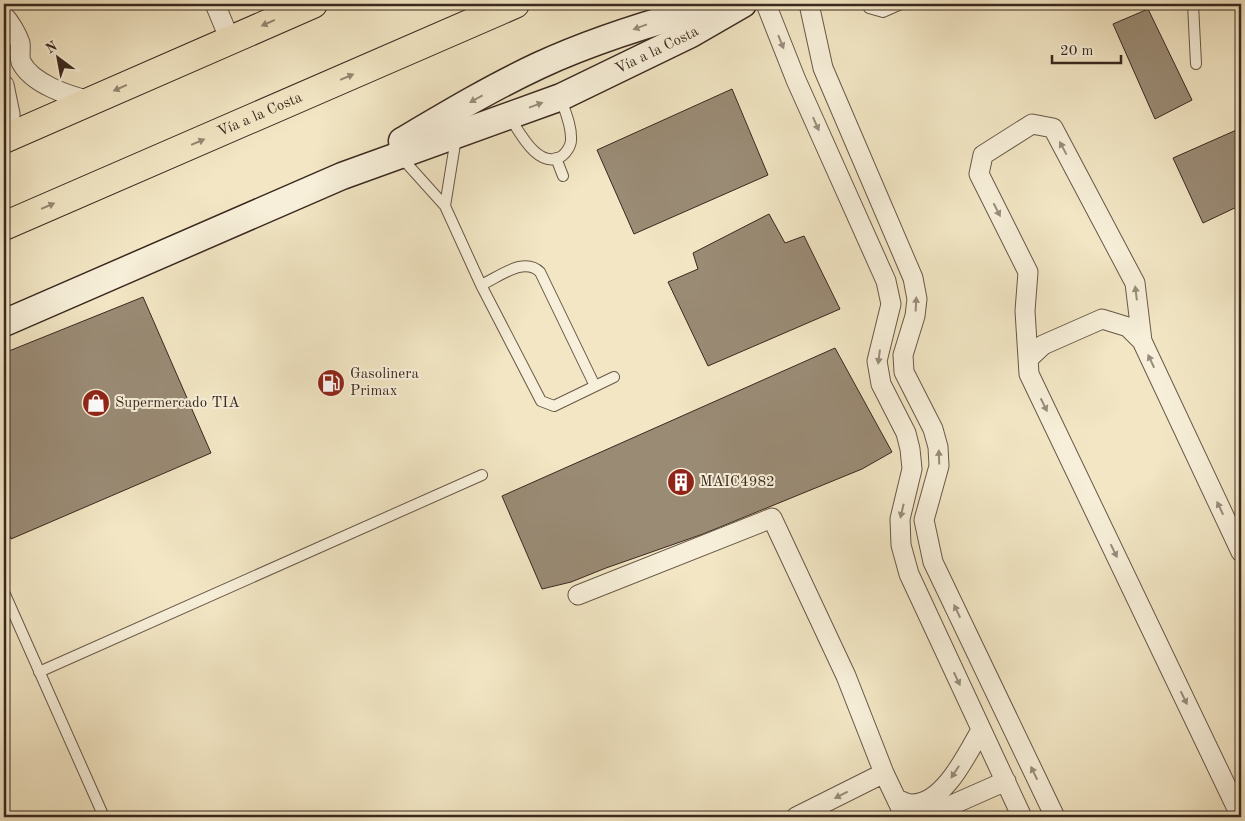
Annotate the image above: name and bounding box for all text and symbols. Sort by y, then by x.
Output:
one-way arrow [261,20,275,28]
street label: Vía a la Costa [613,23,702,77]
one-way arrow [633,24,648,31]
north arrow [32,32,82,82]
scale bar [1052,32,1121,64]
one-way arrow [778,34,785,49]
text: N [43,39,60,57]
text: 20 m [1060,44,1094,59]
one-way arrow [340,72,354,80]
one-way arrow [112,85,127,93]
street label: Vía a la Costa [215,90,305,140]
one-way arrow [469,94,482,103]
one-way arrow [529,101,544,109]
one-way arrow [812,117,820,131]
one-way arrow [191,137,205,145]
one-way arrow [1059,141,1067,155]
one-way arrow [41,202,55,210]
one-way arrow [993,203,1001,218]
one-way arrow [1132,284,1140,300]
one-way arrow [912,295,920,311]
one-way arrow [875,349,883,365]
one-way arrow [1147,354,1155,368]
place label: Gasolinera Primax [350,367,419,399]
fuel station icon: Gasolinera Primax [316,368,346,398]
shop icon: Supermercado TIA [81,388,111,418]
place label: Supermercado TIA [115,396,240,411]
one-way arrow [1040,398,1048,412]
one-way arrow [934,448,942,464]
building icon: MAIC4982 [666,467,696,497]
place label: MAIC4982 [700,475,775,490]
one-way arrow [1216,501,1224,515]
one-way arrow [898,503,906,518]
one-way arrow [1110,544,1118,558]
one-way arrow [952,604,960,618]
one-way arrow [953,672,961,686]
one-way arrow [1180,690,1189,705]
one-way arrow [951,765,960,779]
one-way arrow [1030,766,1038,780]
one-way arrow [834,791,848,799]

